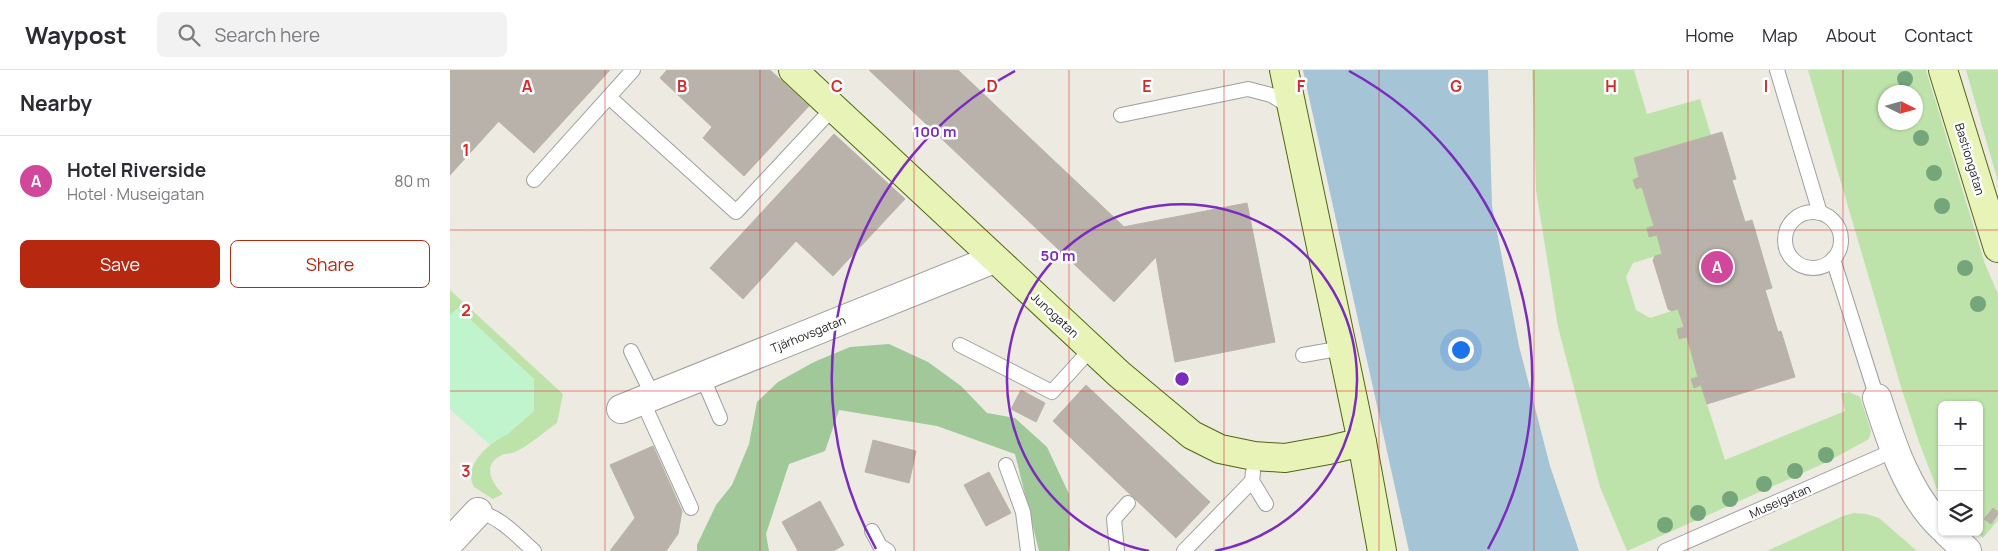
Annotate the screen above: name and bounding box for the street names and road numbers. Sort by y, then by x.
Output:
street label: Bastiongatan [1951,121,1989,197]
street label: Junogatan [1028,289,1082,341]
street label: Tjärhovsgatan [768,311,848,357]
street label: Museigatan [1747,480,1813,522]

